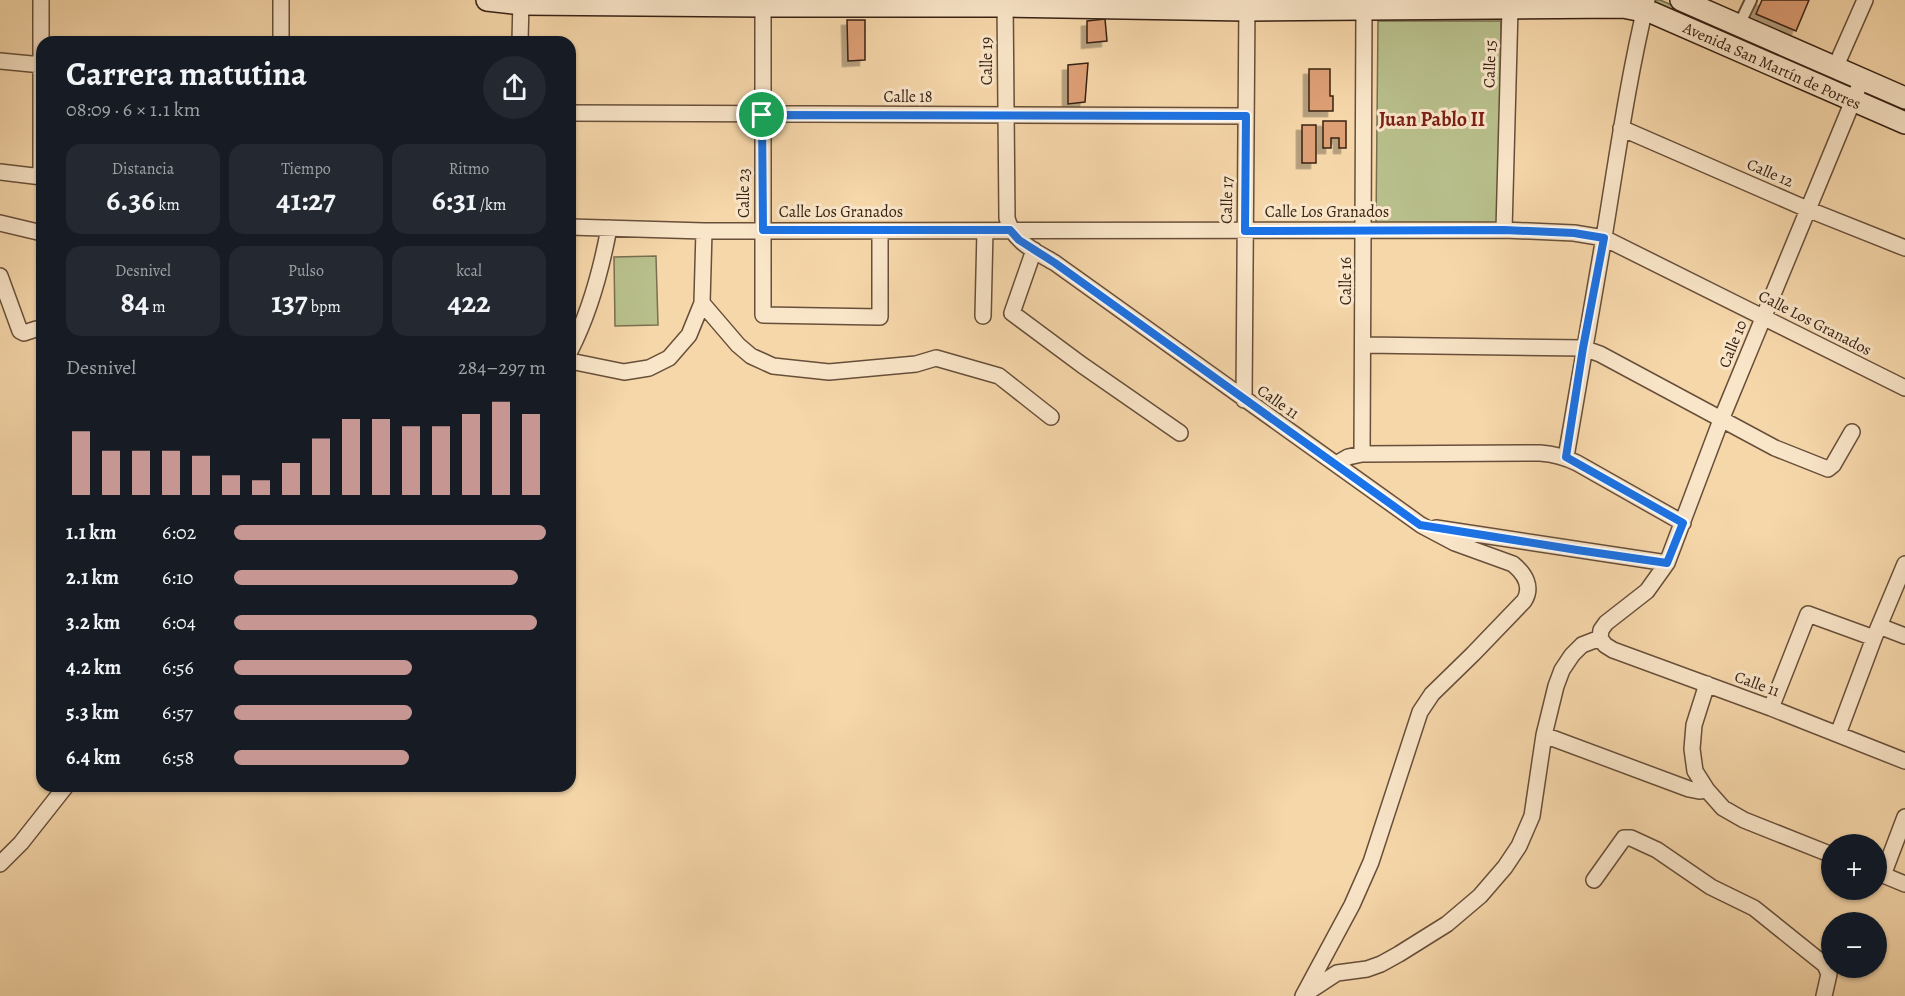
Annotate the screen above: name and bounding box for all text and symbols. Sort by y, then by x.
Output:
street label: Avenida San Martín de Porres [1679,16,1864,115]
street label: Calle 19 [976,37,998,85]
street label: Calle 15 [1478,40,1502,88]
text: Carrera matutina [66,51,307,96]
button: share [483,56,546,119]
street label: Calle 18 [884,86,932,108]
pin [736,89,787,140]
text: 08:09 · 6 × 1.1 km [66,96,200,123]
icon: arrive [745,98,778,131]
district label: Juan Pablo II [1379,106,1485,133]
street label: Calle 12 [1743,153,1797,193]
text: Distancia [112,158,174,180]
text: Tiempo [281,158,331,180]
text: Ritmo [449,158,489,180]
street label: Calle 23 [733,168,755,218]
street label: Calle 17 [1216,176,1238,224]
text: 6.36 [106,180,155,220]
text: 41:27 [276,180,336,220]
text: 6:31 [432,180,477,220]
text: km [155,194,180,216]
text: /km [477,194,506,216]
street label: Calle Los Granados [779,201,903,223]
street label: Calle Los Granados [1265,201,1389,223]
street label: Calle 16 [1335,257,1357,305]
text: Desnivel [115,260,171,282]
text: Pulso [288,260,324,282]
text: kcal [456,260,482,282]
text: 84 [121,282,149,322]
text: 137 [271,282,308,322]
text: 422 [447,282,491,322]
street label: Calle Los Granados [1755,285,1875,361]
text: m [149,296,165,318]
text: bpm [308,296,341,318]
street label: Calle 10 [1714,317,1752,371]
text: Desnivel [66,354,136,381]
text: 284–297 m [458,354,546,381]
street label: Calle 11 [1253,380,1304,425]
text: 1.1 km [66,519,116,546]
text: 6:02 [162,519,196,546]
text: 2.1 km [66,564,119,591]
text: 6:10 [162,564,194,591]
text: 3.2 km [66,609,120,636]
text: 6:04 [162,609,196,636]
text: 4.2 km [66,654,121,681]
text: 6:56 [162,654,194,681]
street label: Calle 11 [1731,666,1783,702]
text: 5.3 km [66,699,119,726]
text: 6:57 [162,699,193,726]
text: 6.4 km [66,744,121,771]
text: 6:58 [162,744,194,771]
map controls [1821,834,1887,978]
button: + [1821,834,1887,900]
button: − [1821,912,1887,978]

